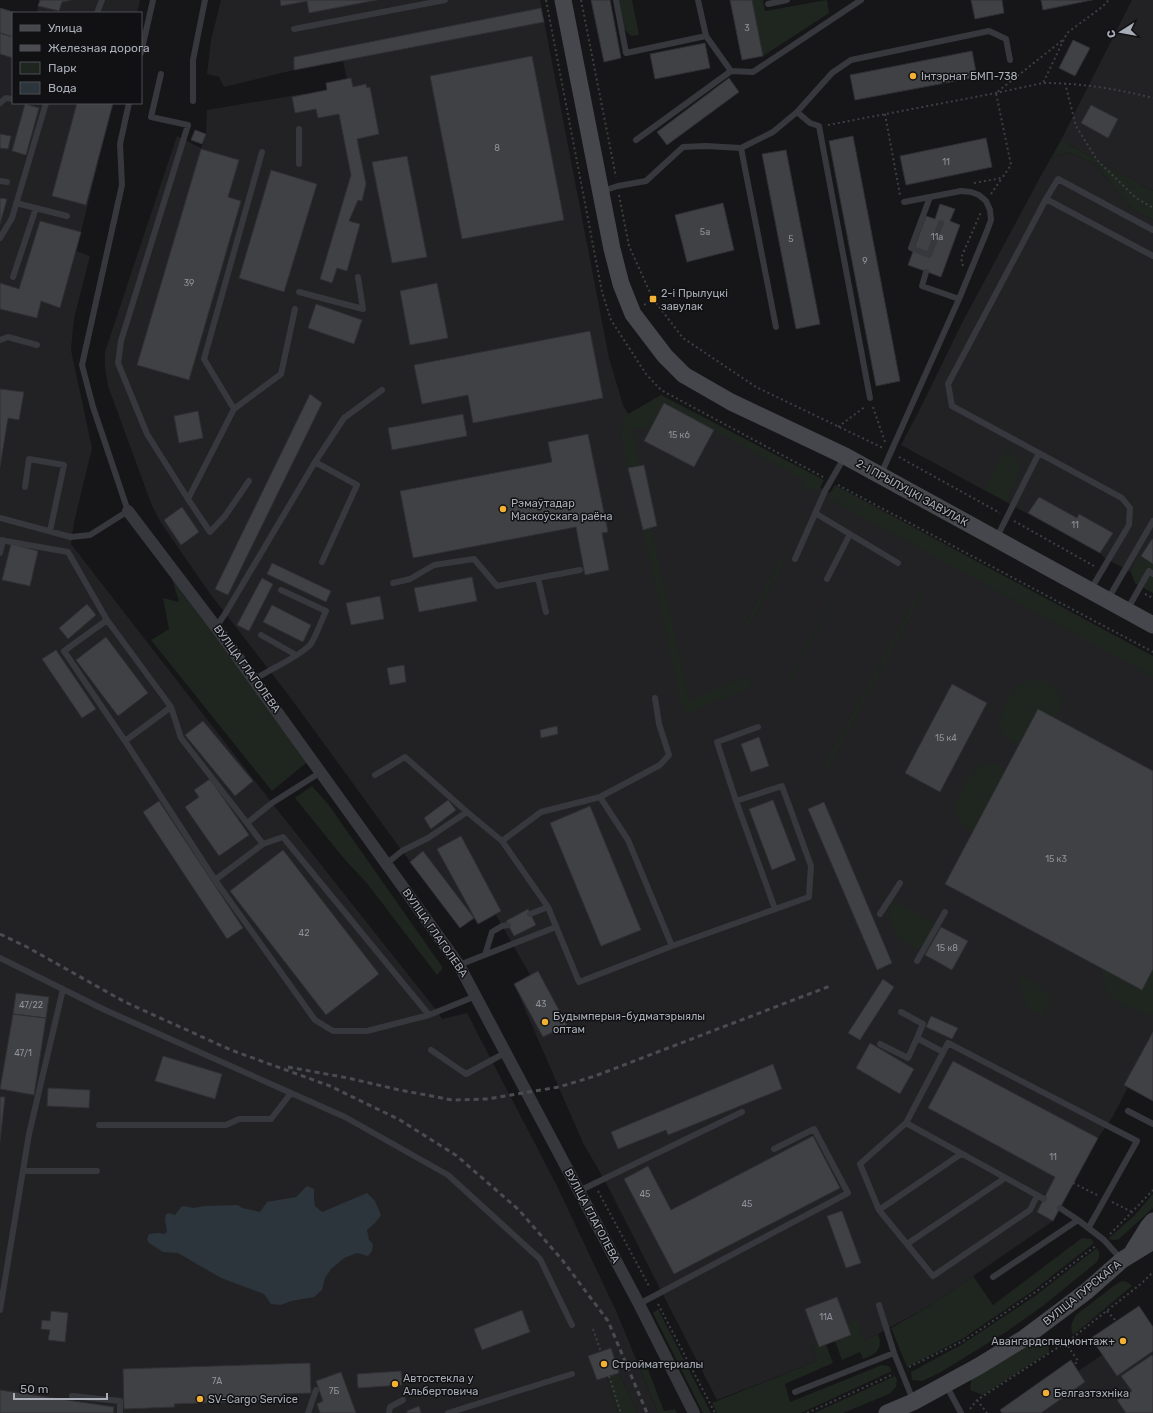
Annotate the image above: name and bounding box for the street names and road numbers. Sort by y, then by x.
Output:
street label: 2-І ПРЫЛУЦКІ ЗАВУЛАК [854,457,970,529]
street label: ВУЛІЦА ГЛАГОЛЕВА [211,623,283,716]
street label: ВУЛІЦА ГЛАГОЛЕВА [400,886,471,980]
street label: ВУЛІЦА ГЛАГОЛЕВА [562,1167,623,1266]
street label: ВУЛІЦА ГУРСКАГА [1040,1257,1124,1328]

